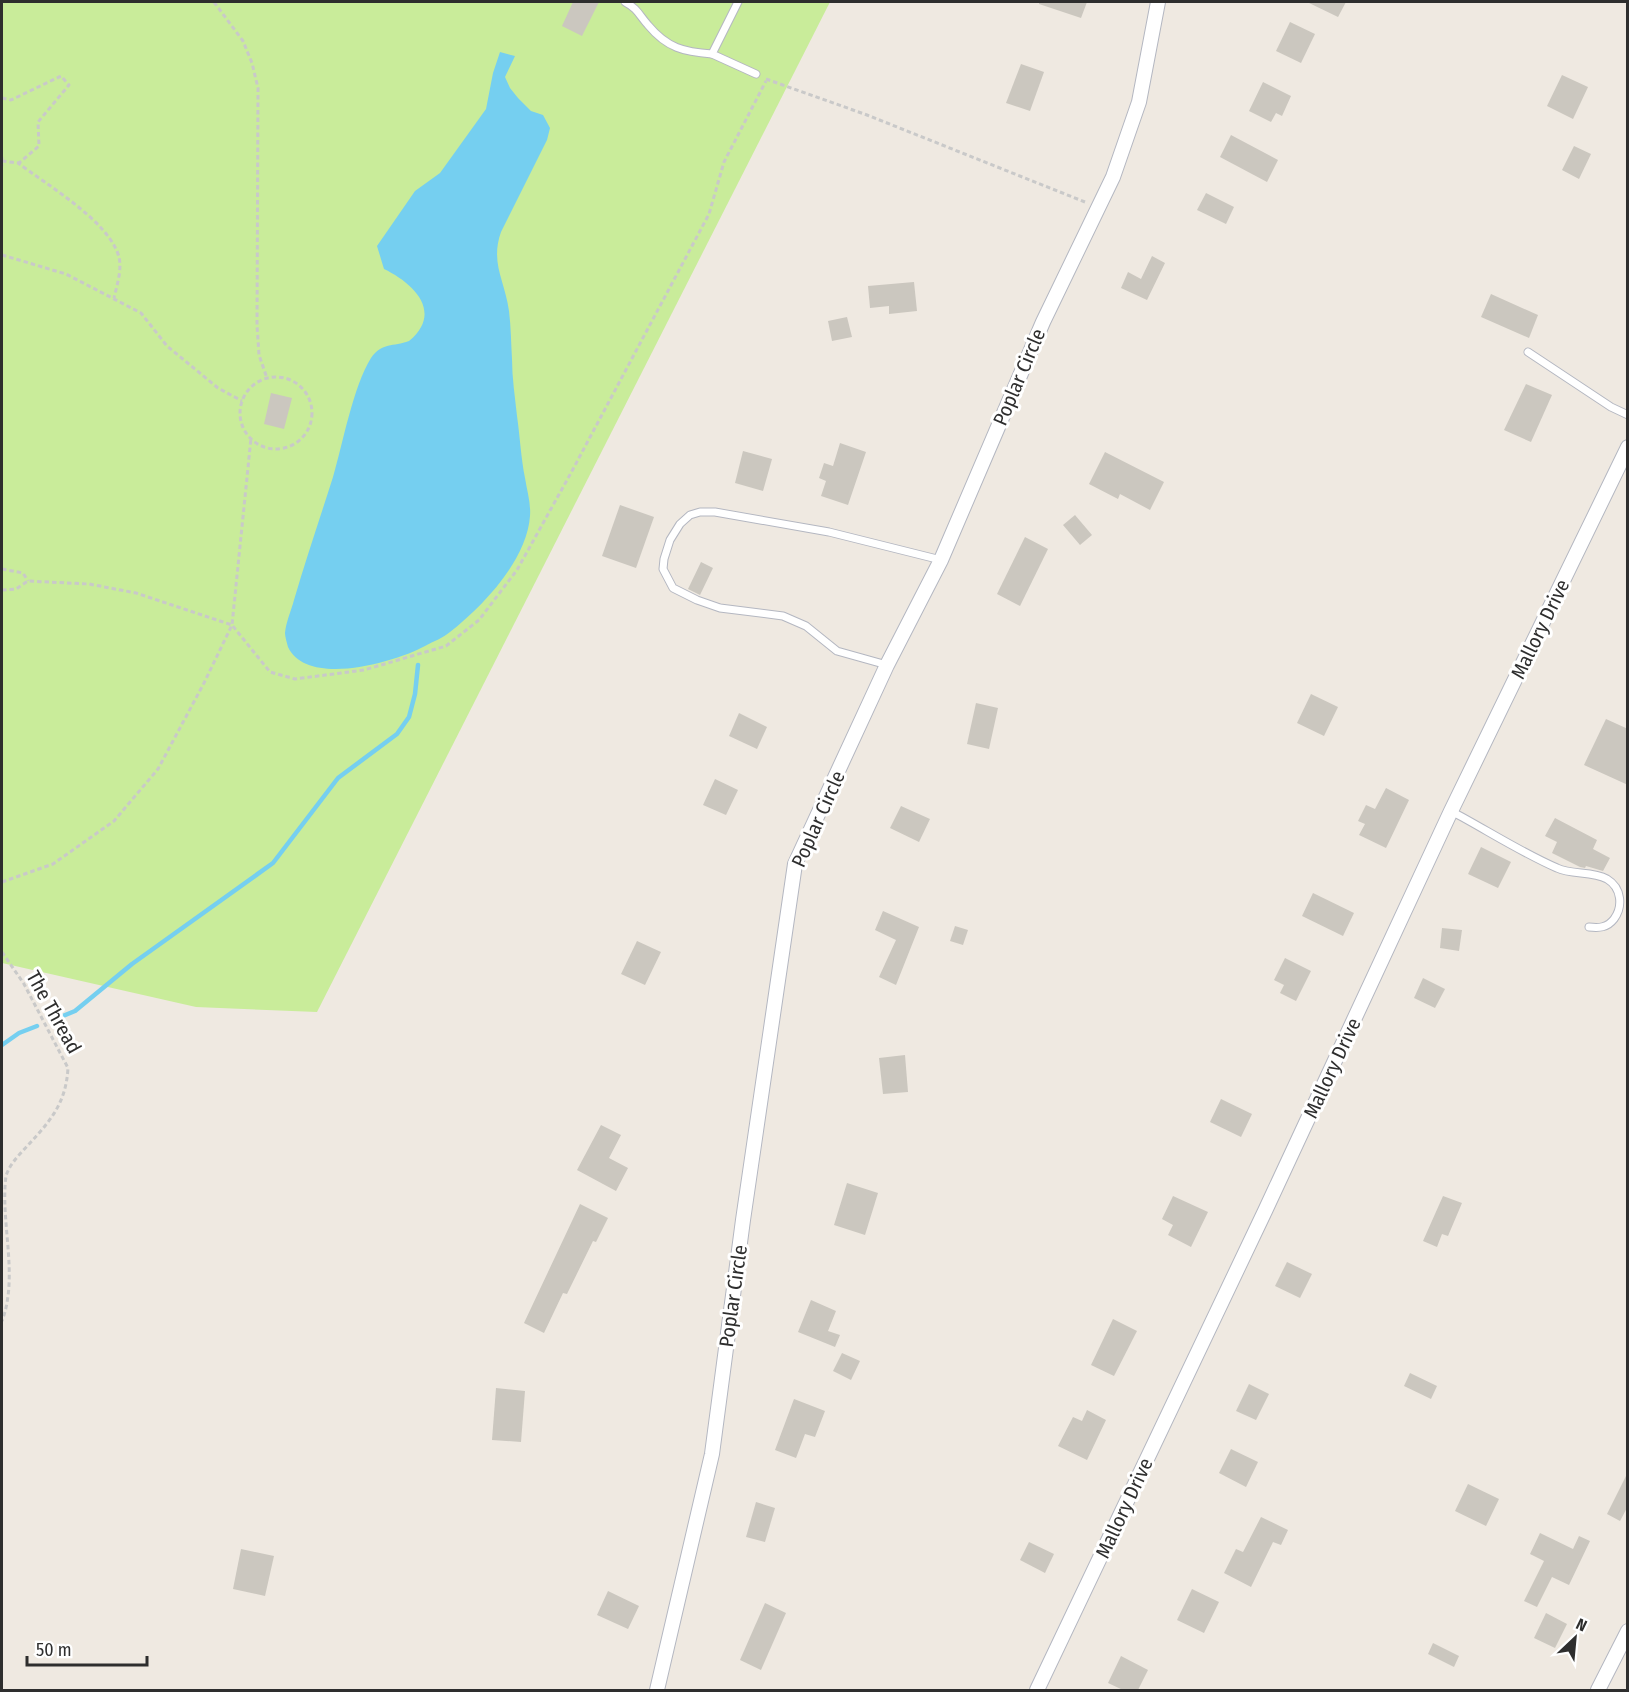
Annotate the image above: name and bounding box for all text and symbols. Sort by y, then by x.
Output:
street label: Poplar Circle [988,325,1050,429]
street label: Mallory Drive [1506,575,1574,683]
street label: Poplar Circle [786,767,850,871]
street label: The Thread [21,966,87,1058]
street label: Mallory Drive [1298,1014,1366,1122]
street label: Poplar Circle [714,1243,752,1349]
street label: Mallory Drive [1090,1454,1158,1562]
north arrow [1545,1608,1605,1668]
text: N [1573,1614,1590,1636]
scale bar [27,1629,147,1667]
text: 50 m [36,1639,72,1661]

